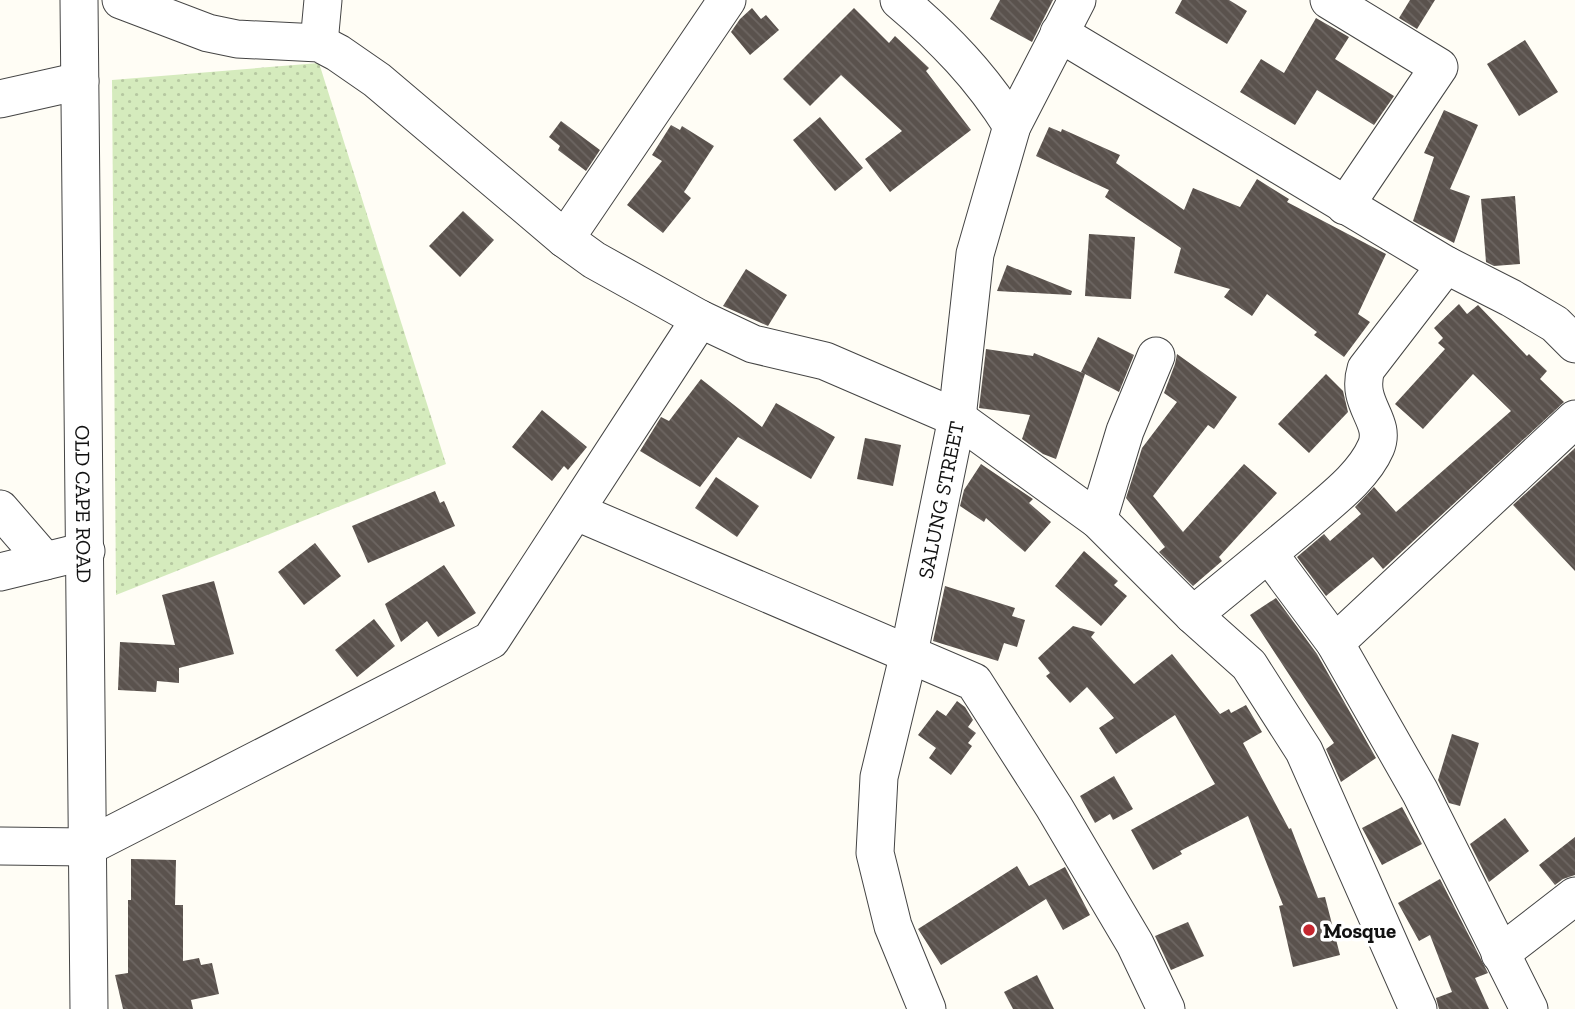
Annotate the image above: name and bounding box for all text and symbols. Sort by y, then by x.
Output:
street label: SALUNG STREET [912,419,969,581]
street label: OLD CAPE ROAD [71,425,97,583]
place label: Mosque [1323,918,1396,943]
marker: Mosque [1301,922,1317,938]

